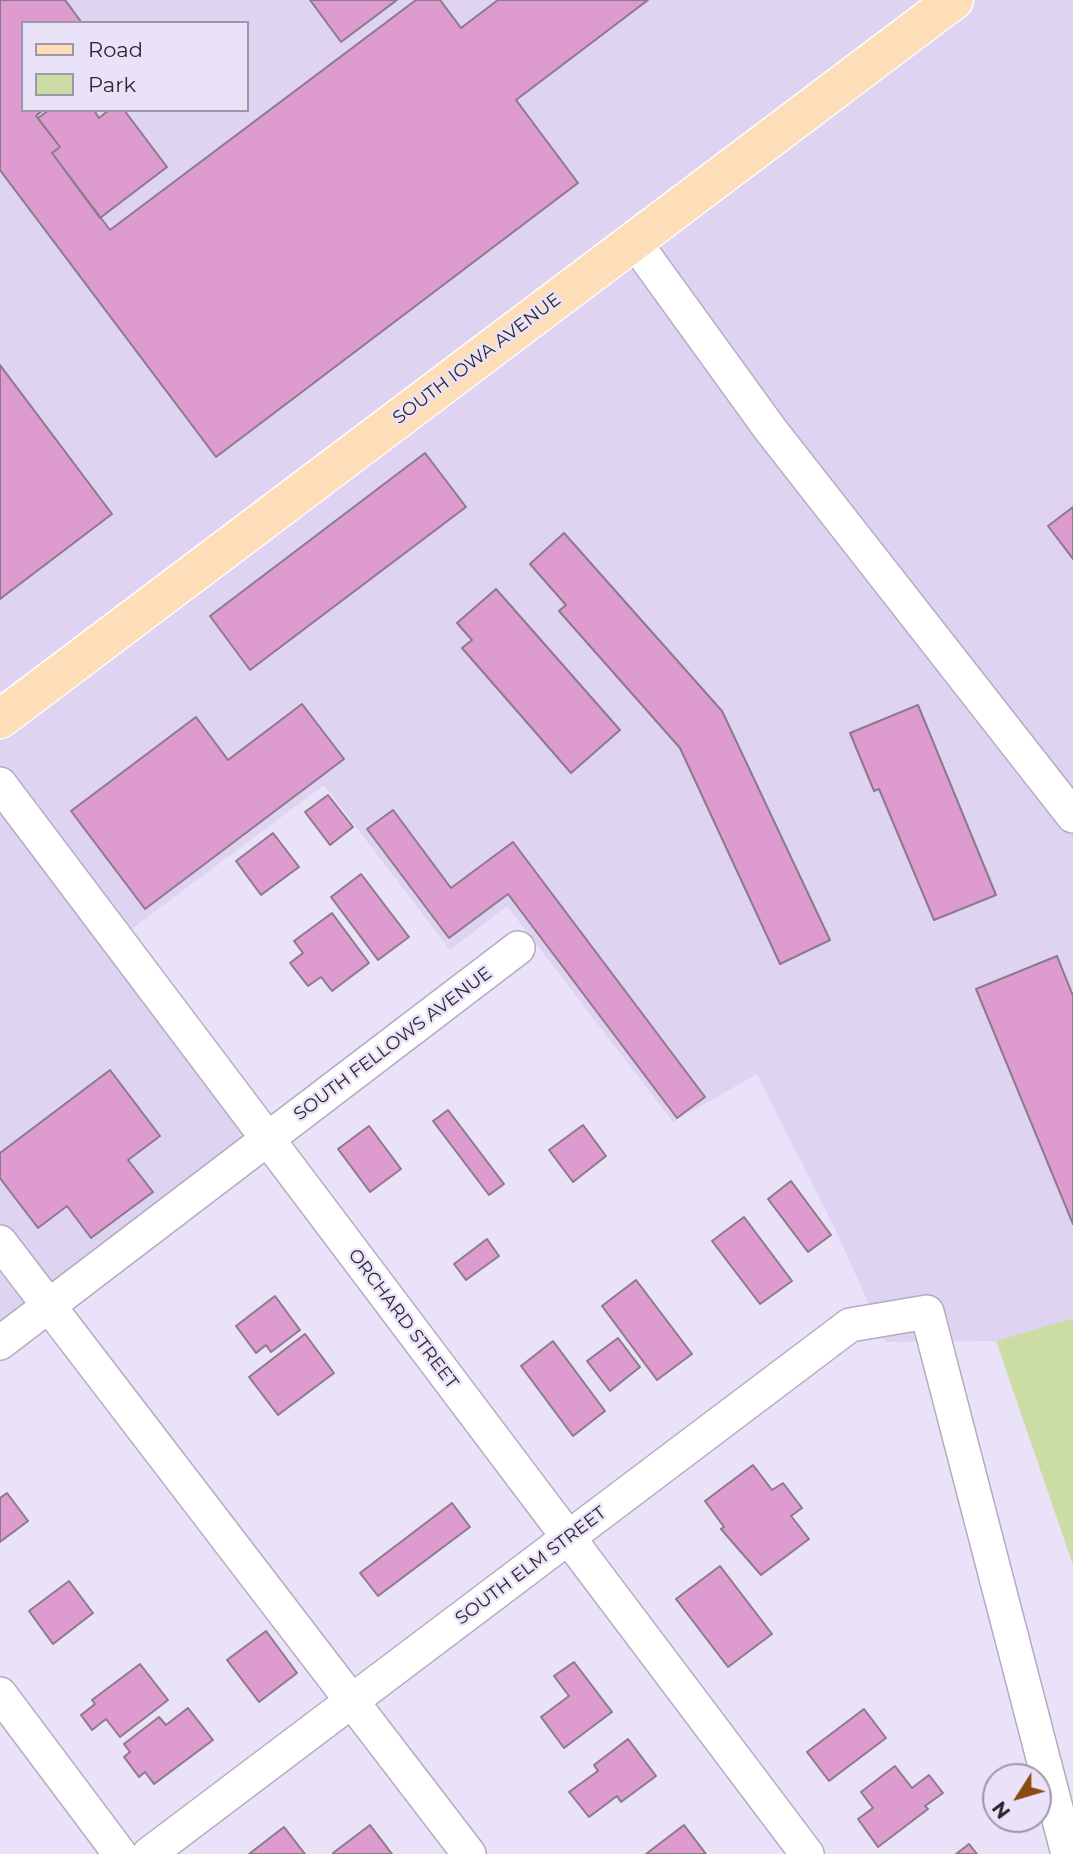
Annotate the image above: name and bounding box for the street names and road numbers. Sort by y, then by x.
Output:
street label: SOUTH IOWA AVENUE [389,289,565,429]
street label: SOUTH FELLOWS AVENUE [290,963,496,1125]
street label: ORCHARD STREET [343,1245,463,1393]
street label: SOUTH ELM STREET [451,1502,611,1630]

